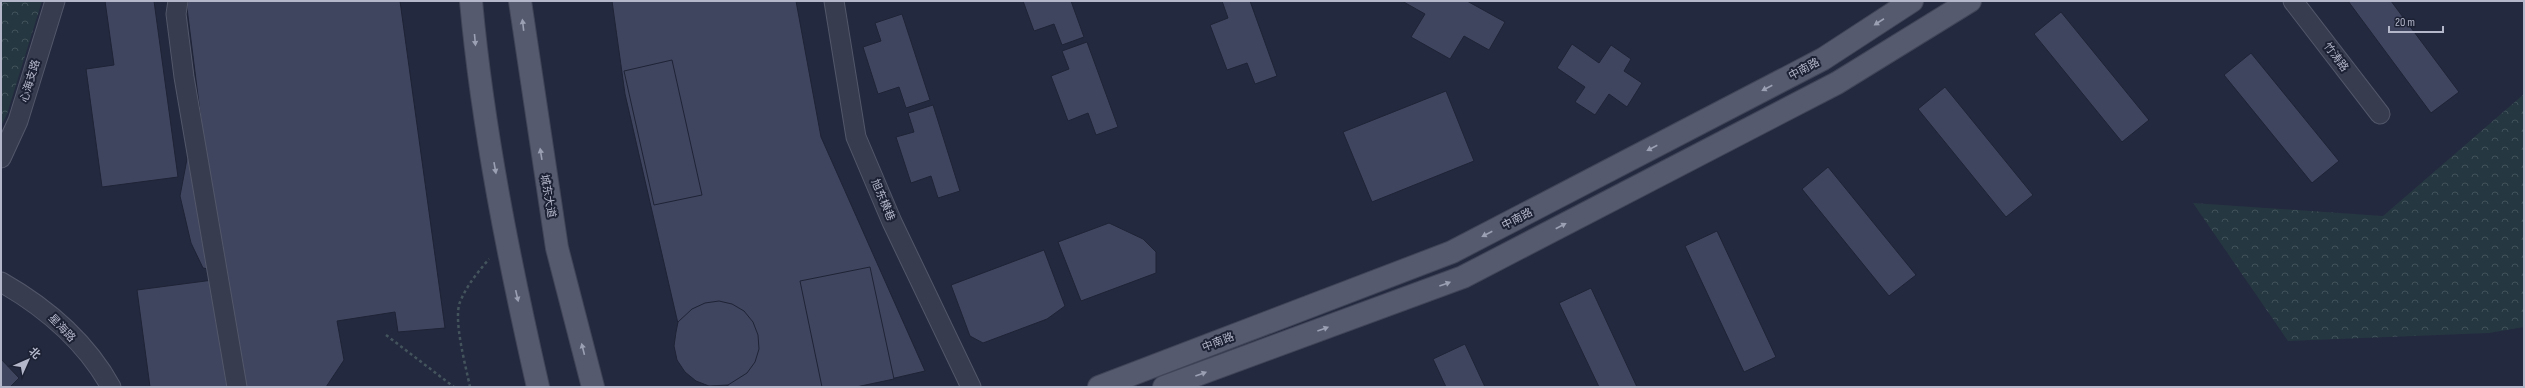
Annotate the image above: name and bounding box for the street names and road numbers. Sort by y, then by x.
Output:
street label: 竹涛路 [2321,40,2351,74]
street label: 中南路 [1786,56,1822,82]
street label: 心海支路 [17,58,43,104]
street label: 城东大道 [538,173,558,219]
street label: 旭东横巷 [868,177,898,223]
street label: 中南路 [1499,206,1535,232]
street label: 星海路 [46,312,78,344]
street label: 中南路 [1200,330,1236,354]

